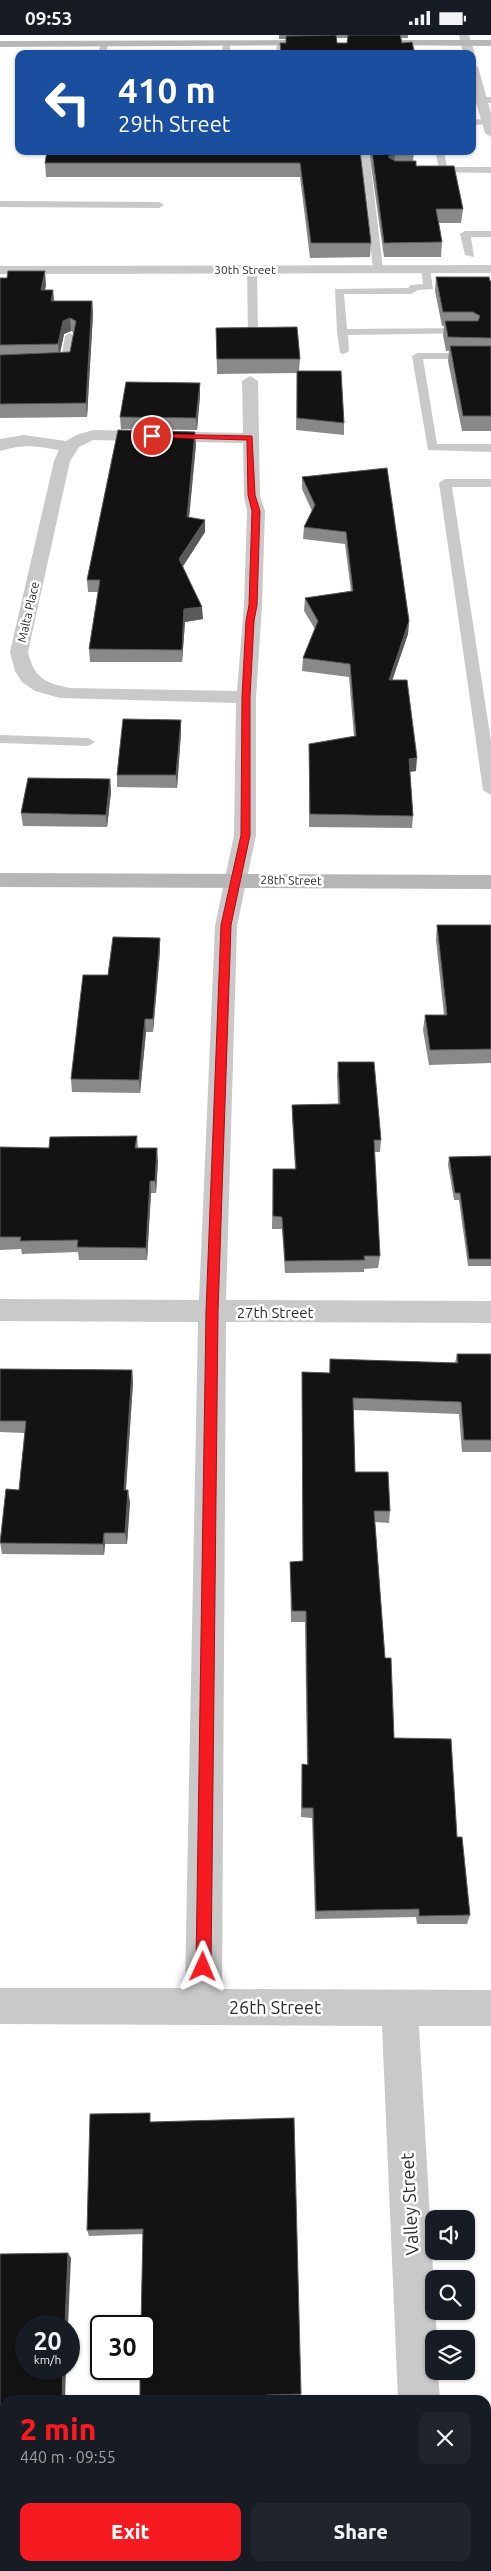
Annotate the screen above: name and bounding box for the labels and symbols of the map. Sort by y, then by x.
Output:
street label: 30th Street [214,263,276,276]
pin [131,415,173,457]
street label: Malta Place [15,580,41,644]
street label: 28th Street [260,873,322,887]
street label: 27th Street [237,1304,313,1321]
position arrow [176,1940,228,1992]
street label: 26th Street [229,1997,321,2017]
street label: Valley Street [396,2152,422,2256]
speed limit sign: 30 [90,2315,155,2380]

